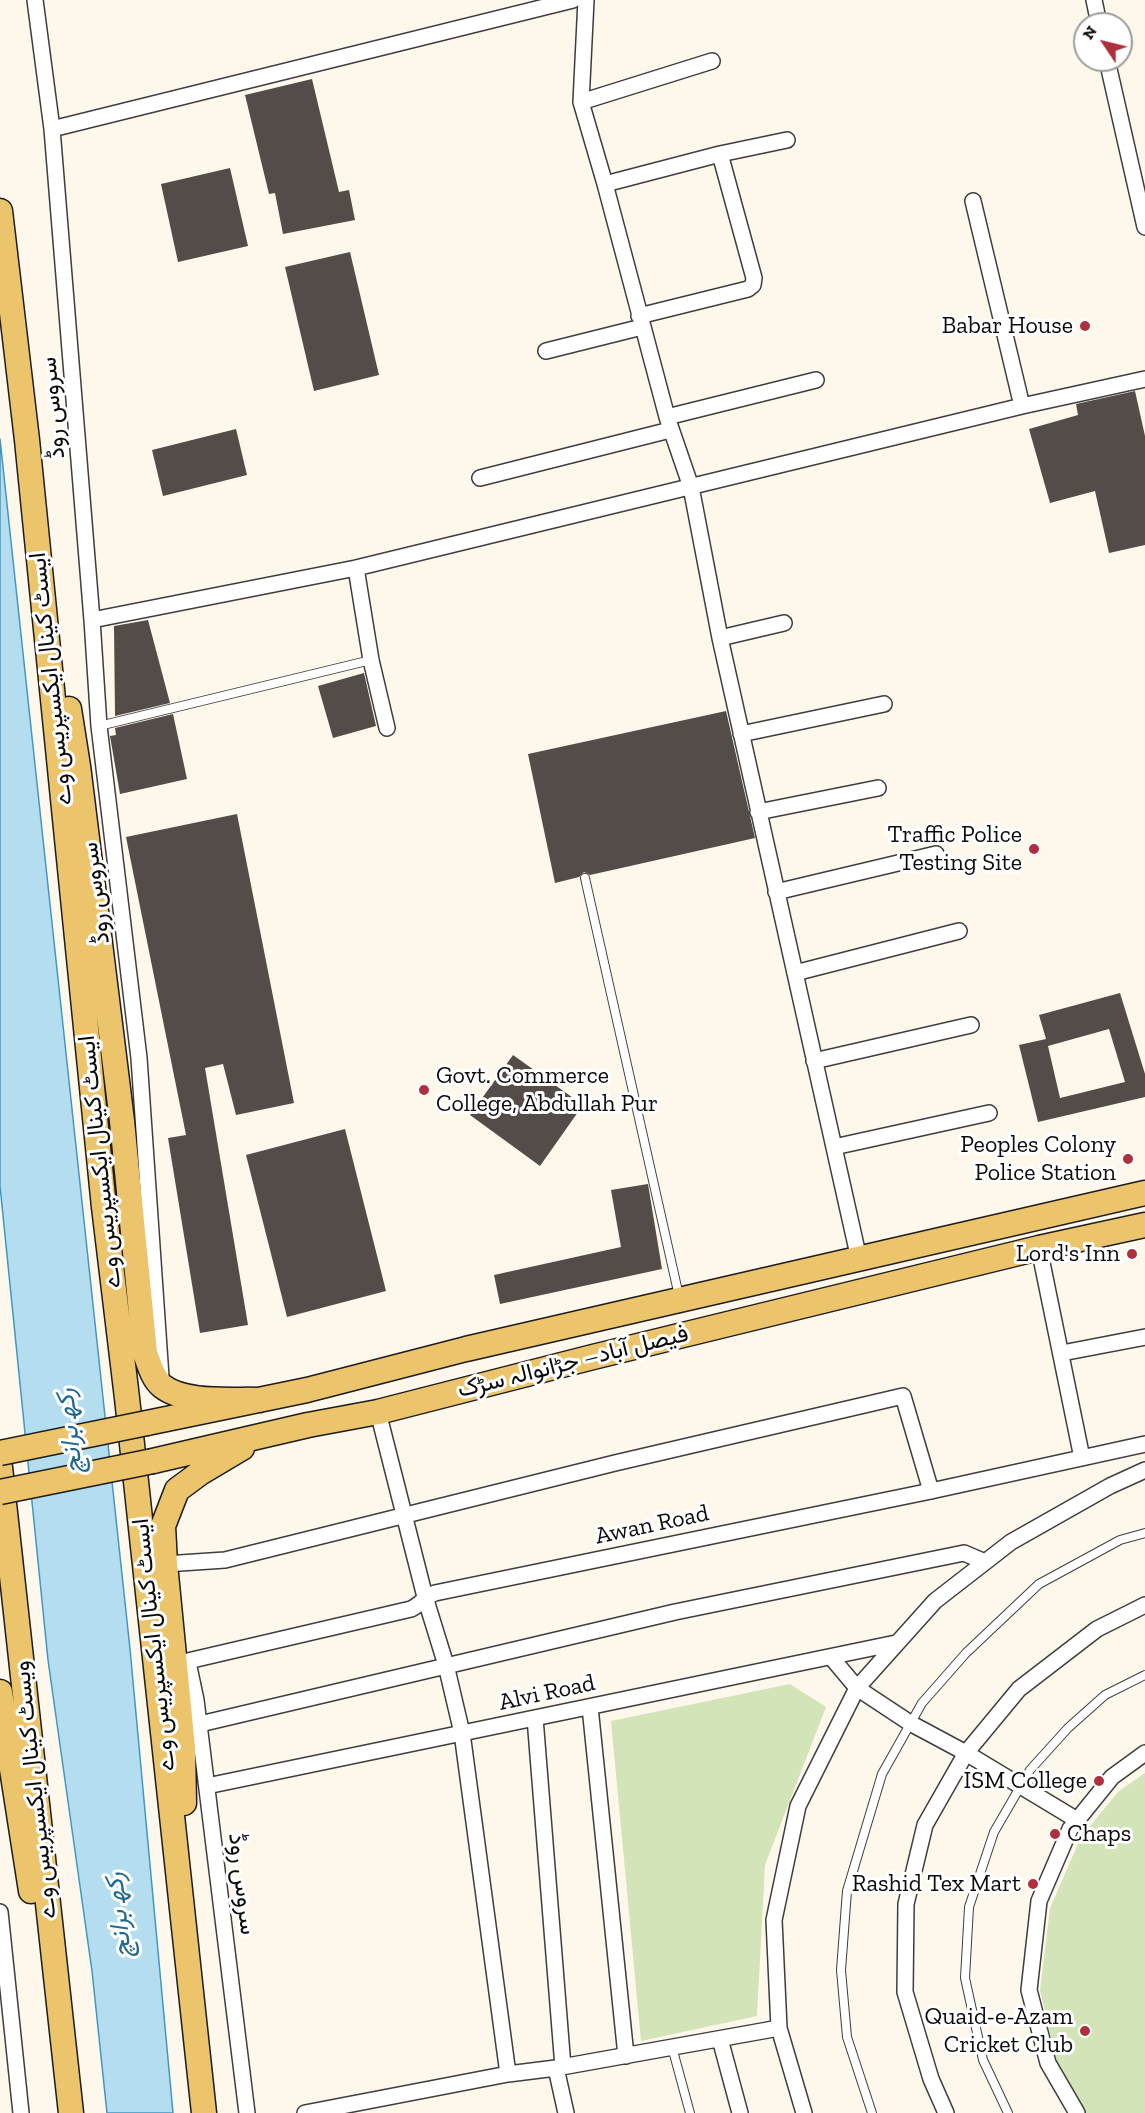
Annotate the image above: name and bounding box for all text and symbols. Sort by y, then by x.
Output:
north arrow [1073,12,1133,72]
text: N [1078,22,1101,43]
place label: Babar House [942,312,1073,340]
marker: Babar House [1078,319,1092,333]
street label: سروس روڈ [34,356,72,460]
street label: ایسٹ کینال ایکسپریس وے [23,551,79,807]
place label: Traffic Police Testing Site [887,821,1022,877]
street label: سروس روڈ [75,840,117,946]
marker: Traffic Police Testing Site [1027,842,1041,856]
street label: ایسٹ کینال ایکسپریس وے [72,1034,128,1290]
place label: Govt. Commerce College, Abdullah Pur [436,1062,658,1118]
marker: Govt. Commerce College, Abdullah Pur [417,1083,431,1097]
place label: Peoples Colony Police Station [960,1131,1116,1187]
marker: Peoples Colony Police Station [1121,1152,1135,1166]
place label: Lord's Inn [1016,1240,1120,1268]
marker: Lord's Inn [1125,1247,1139,1261]
street label: فیصل آباد– جڑانوالہ سڑک [455,1319,691,1405]
water label: رکھ برانچ [50,1387,90,1475]
street label: Awan Road [593,1499,711,1551]
street label: ایسٹ کینال ایکسپریس وے [126,1517,182,1773]
street label: ویسٹ کینال ایکسپریس وے [7,1659,63,1921]
street label: Alvi Road [496,1669,598,1717]
place label: ISM College [964,1767,1087,1795]
marker: ISM College [1092,1774,1106,1788]
place label: Chaps [1067,1820,1131,1848]
marker: Chaps [1048,1827,1062,1841]
street label: سروس روڈ [221,1831,263,1937]
place label: Rashid Tex Mart [852,1870,1021,1898]
water label: رکھ برانچ [99,1871,139,1959]
marker: Rashid Tex Mart [1026,1877,1040,1891]
place label: Quaid-e-Azam Cricket Club [924,2003,1073,2059]
marker: Quaid-e-Azam Cricket Club [1078,2024,1092,2038]

